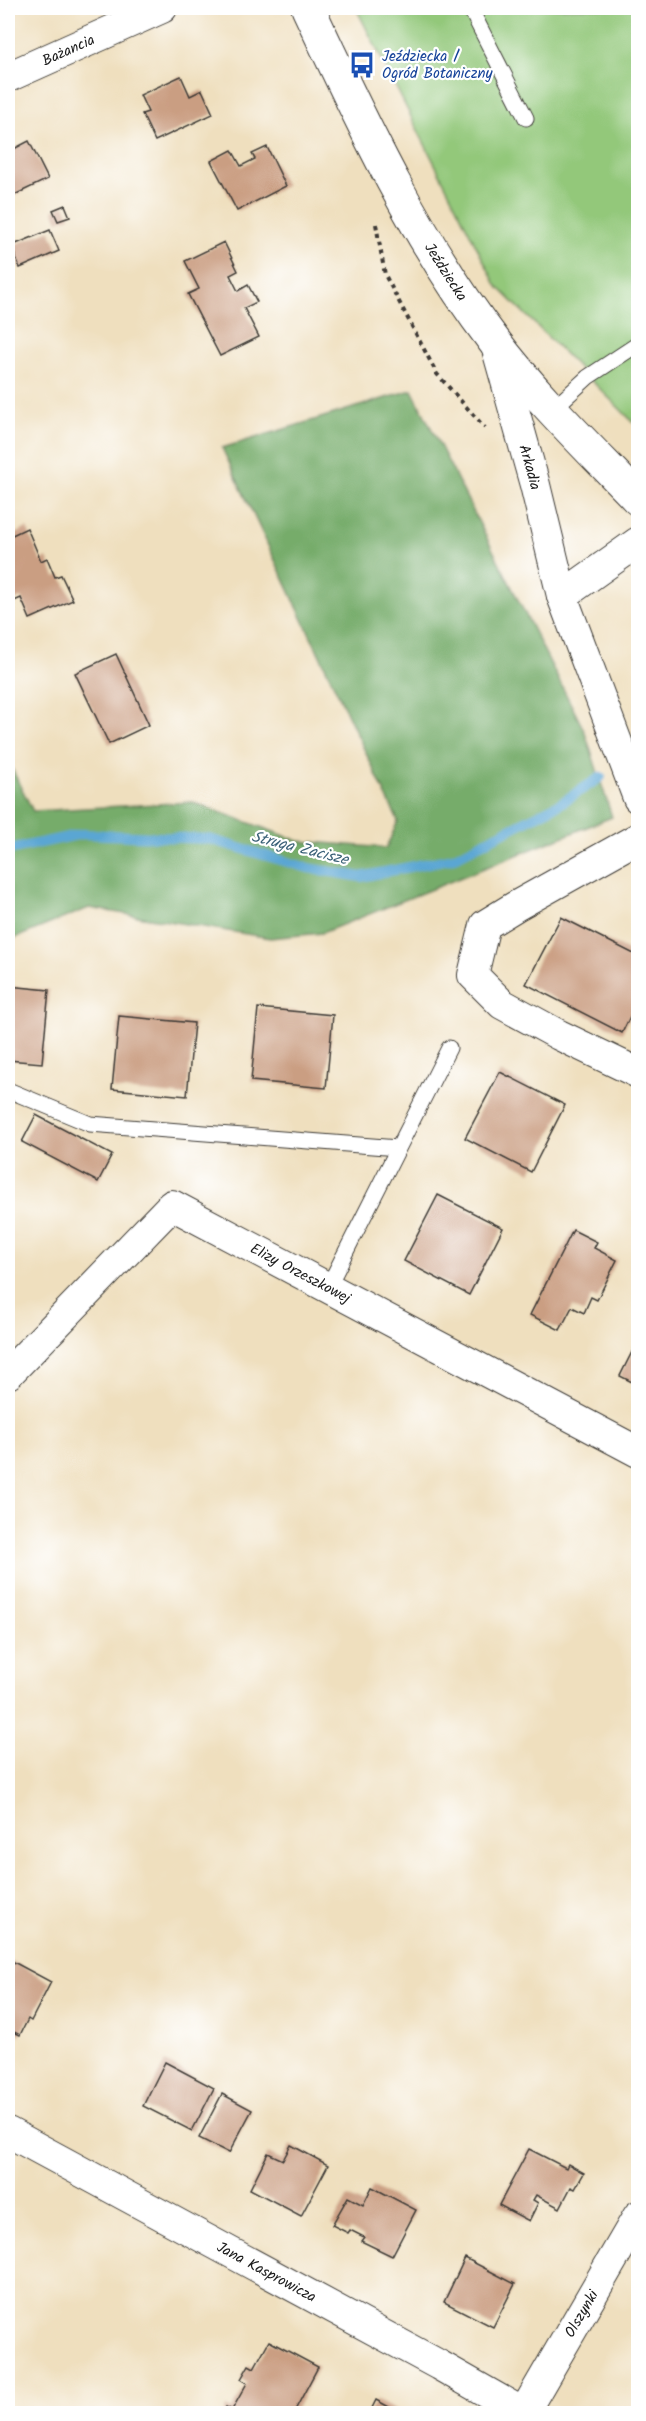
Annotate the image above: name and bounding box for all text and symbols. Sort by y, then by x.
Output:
street label: Bażancia [38,29,99,73]
place label: Jeździecka / Ogród Botaniczny [382,45,494,86]
bus stop icon: Jeździecka / Ogród Botaniczny [347,50,377,80]
street label: Jeździecka [417,238,473,307]
street label: Arkadia [511,442,547,493]
water label: Struga Zacisze [249,824,352,873]
street label: Elizy Orzeszkowej [246,1237,356,1311]
street label: Jana Kasprowicza [212,2236,320,2310]
street label: Olszynki [559,2285,606,2343]

